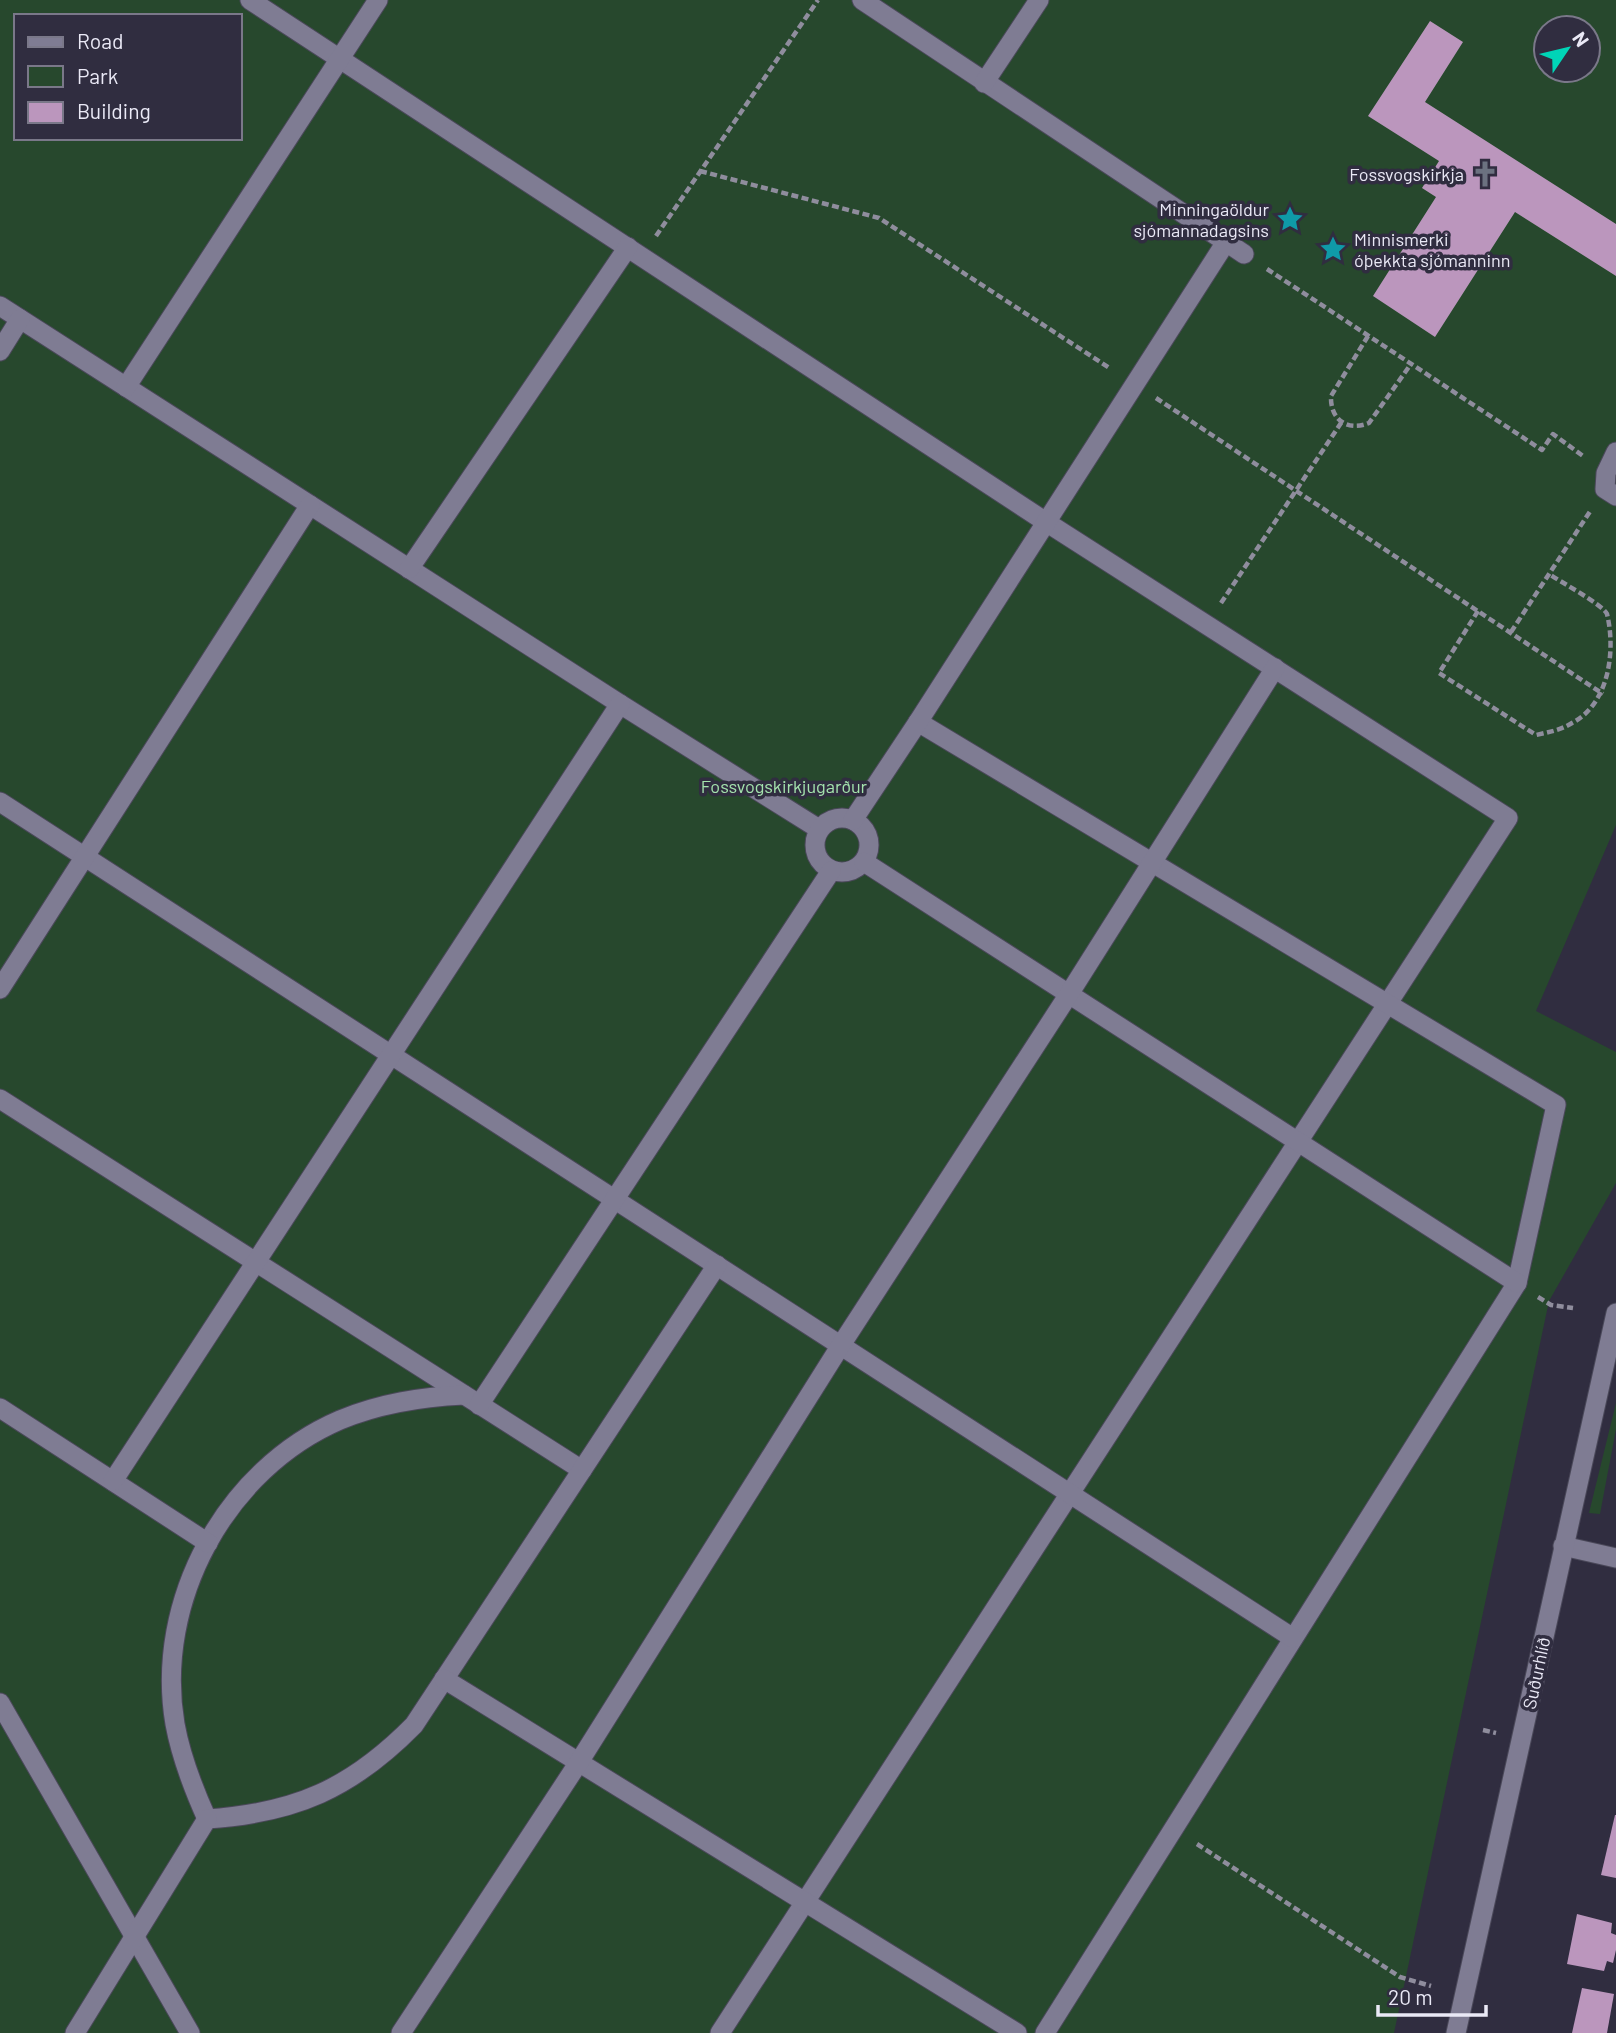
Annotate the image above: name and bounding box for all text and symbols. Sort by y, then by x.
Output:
legend [14,14,242,140]
north arrow [1532,14,1602,84]
text: N [1568,27,1594,51]
text: Road [77,28,123,53]
text: Park [77,63,118,88]
text: Building [77,98,151,123]
church icon: Fossvogskirkja [1470,159,1500,189]
place label: Fossvogskirkja [1349,163,1464,185]
place label: Minningaöldur sjómannadagsins [1133,198,1269,241]
place icon: Minningaöldur sjómannadagsins [1275,204,1305,234]
place label: Minnismerki óþekkta sjómanninn [1354,228,1510,271]
place icon: Minnismerki óþekkta sjómanninn [1318,234,1348,264]
park label: Fossvogskirkjugarður [701,775,868,797]
street label: Suðurhlíð [1518,1635,1554,1711]
scale bar [1378,1974,1486,2018]
text: 20 m [1388,1984,1433,2009]

